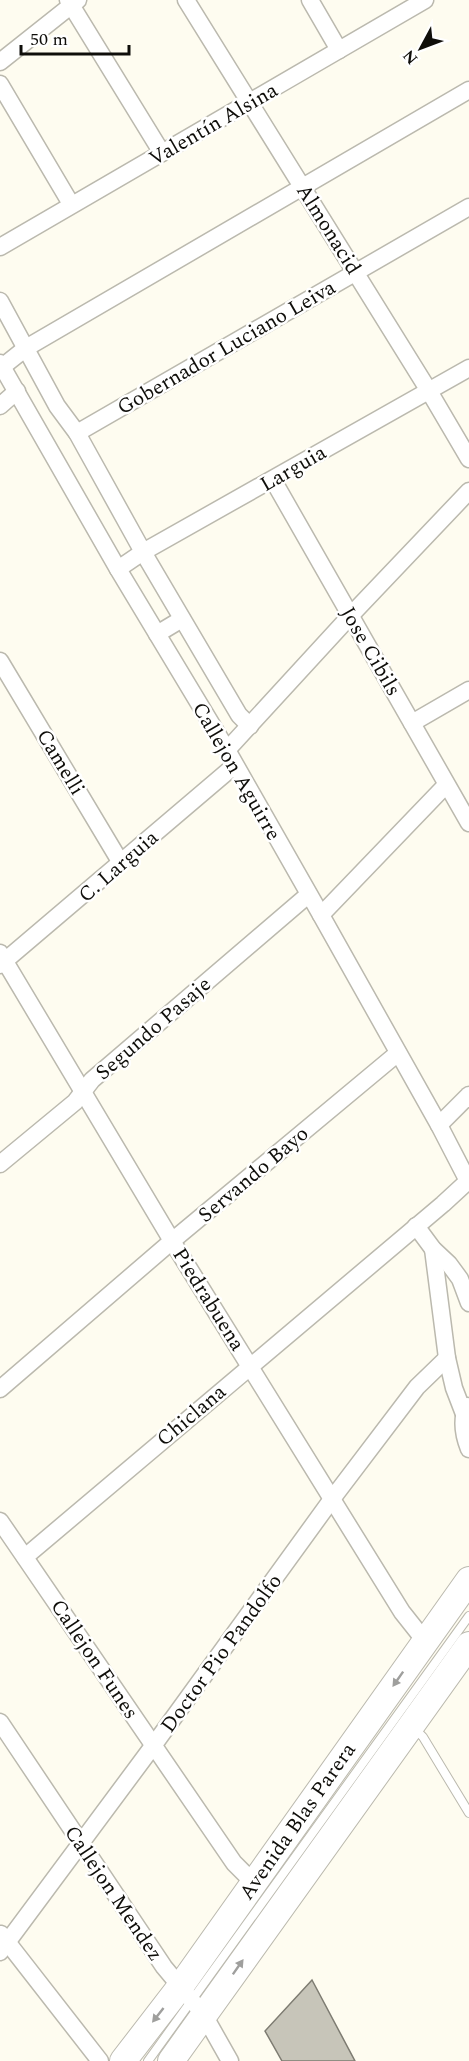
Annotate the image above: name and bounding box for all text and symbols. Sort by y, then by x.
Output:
scale bar [21,18,129,56]
north arrow [391,18,451,78]
text: 50 m [30,26,68,53]
text: N [397,44,424,70]
street label: Valentín Alsina [143,75,285,175]
street label: Almonacid [288,178,369,281]
street label: Gobernador Luciano Leiva [111,272,342,424]
street label: Larguia [254,437,333,501]
street label: Jose Cibils [332,601,409,702]
street label: Callejon Aguirre [183,696,289,847]
street label: Camelli [28,723,93,802]
street label: C. Larguia [71,822,167,911]
street label: Segundo Pasaje [88,969,219,1088]
street label: Servando Bayo [191,1119,316,1231]
street label: Piedrabuena [164,1242,253,1358]
street label: Chiclana [150,1376,234,1455]
street label: Doctor Pio Pandolfo [153,1567,291,1740]
street label: Callejon Funes [42,1593,146,1726]
one-way arrow [392,1670,404,1686]
street label: Avenida Blas Parera [231,1736,365,1907]
street label: Callejon Mendez [56,1819,171,1968]
one-way arrow [232,1960,244,1976]
one-way arrow [152,2007,165,2023]

